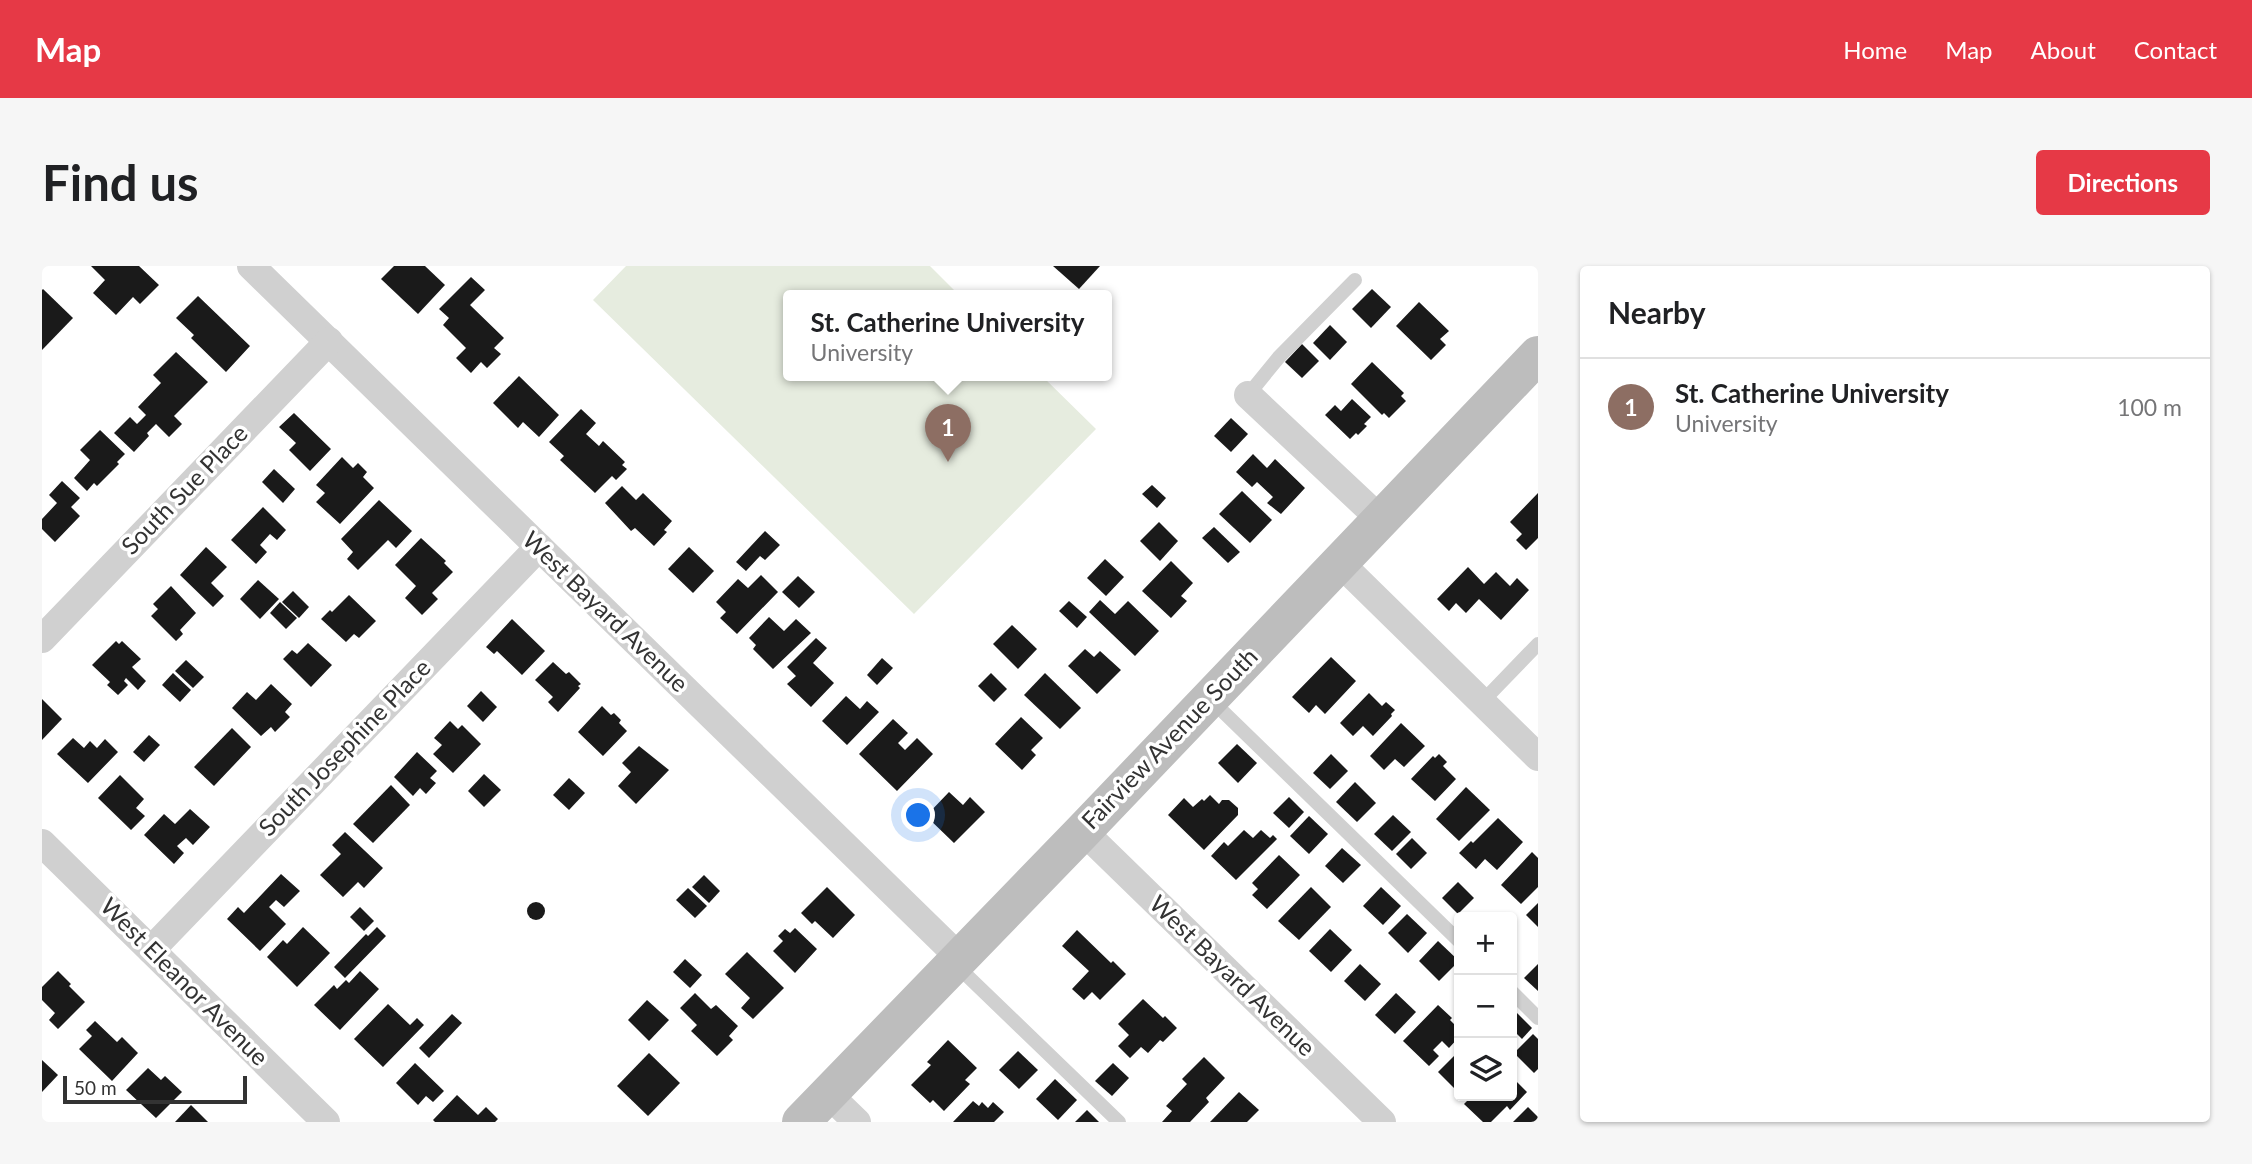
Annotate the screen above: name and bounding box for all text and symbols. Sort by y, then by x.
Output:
text: Map [35,29,101,69]
text: Home [1843,35,1907,64]
text: Map [1945,35,1993,64]
text: About [2031,35,2096,64]
text: Contact [2134,35,2217,64]
button: Directions [2036,150,2210,215]
text: Find us [42,153,199,211]
popup [783,290,1112,381]
text: Nearby [1608,294,1706,330]
text: St. Catherine University [811,306,1084,338]
text: University [811,338,913,366]
text: St. Catherine University [1675,377,1949,409]
text: 1 [1624,393,1638,421]
text: 100 m [2117,393,2182,421]
pin: 1 [925,404,971,462]
text: University [1675,409,1778,437]
street label: South Sue Place [115,418,253,560]
street label: West Bayard Avenue [517,524,695,697]
street label: Fairview Avenue South [1075,641,1263,834]
street label: South Josephine Place [252,653,436,841]
your location [901,798,935,832]
street label: West Bayard Avenue [1144,888,1322,1061]
street label: West Eleanor Avenue [95,891,275,1071]
map controls [1454,912,1517,1101]
button: + [1454,912,1517,975]
button: − [1454,975,1517,1038]
button: layers [1454,1038,1517,1101]
scale bar [63,1073,247,1105]
text: 50 m [74,1076,117,1099]

